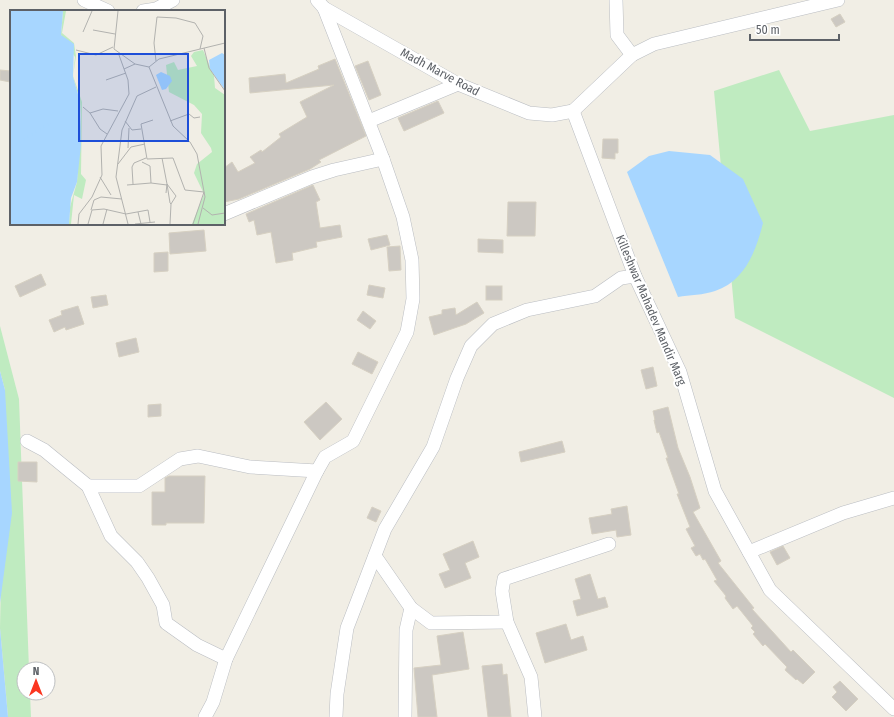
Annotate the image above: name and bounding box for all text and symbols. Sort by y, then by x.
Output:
inset map [10,10,225,225]
scale bar [750,16,839,42]
text: 50 m [756,23,780,37]
street label: Madh Marve Road [398,45,482,99]
street label: Killeshwar Mahadev Mandir Marg [613,233,689,388]
north arrow [16,661,56,701]
text: N [33,665,39,678]

